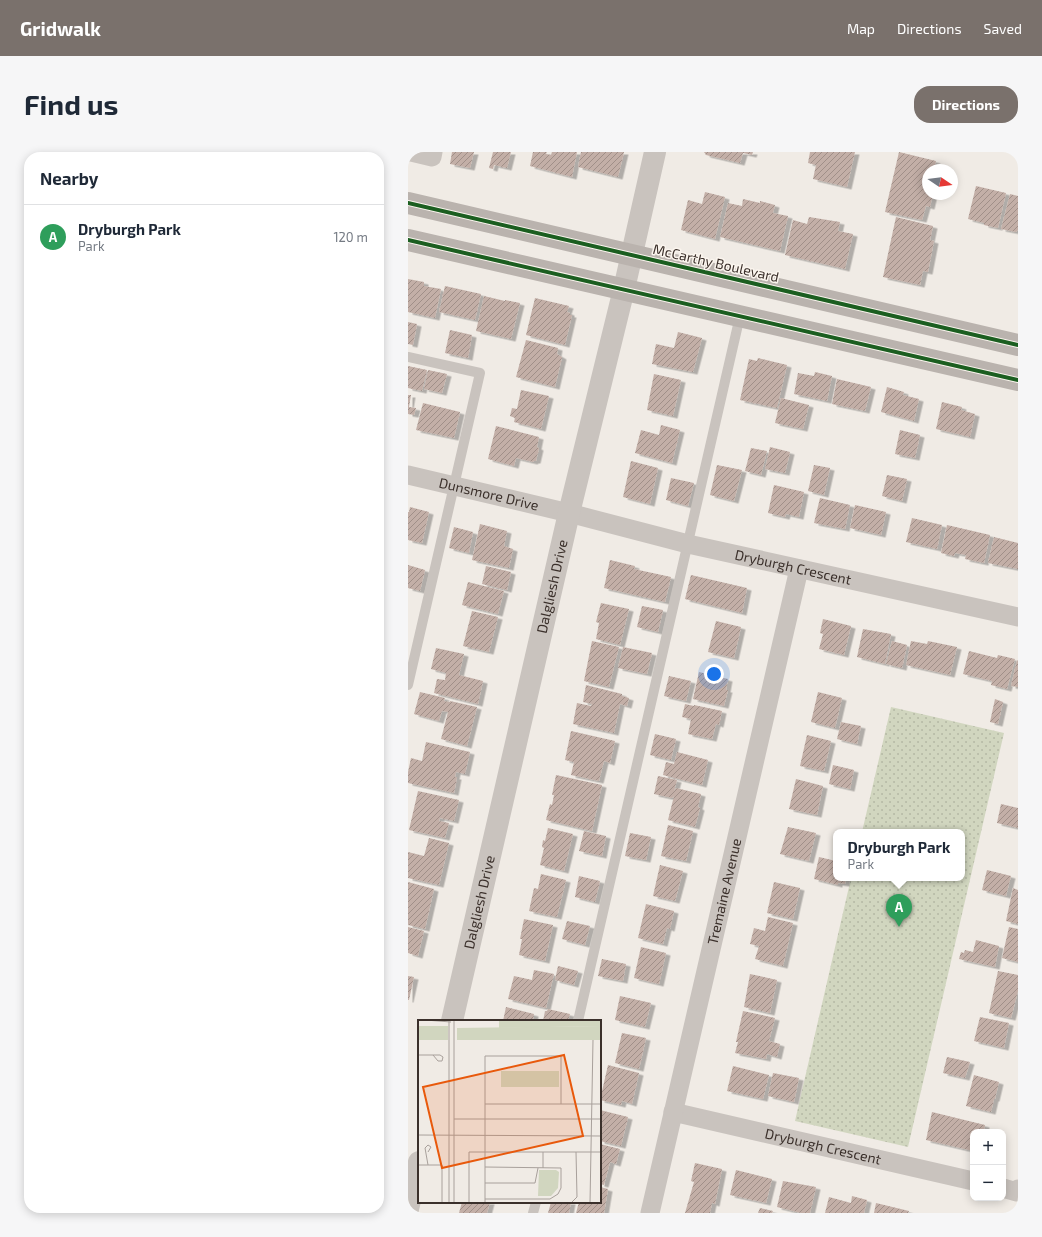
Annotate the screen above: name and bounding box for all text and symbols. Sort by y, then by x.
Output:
text: Gridwalk [20,17,101,40]
text: Map [847,20,875,37]
text: Directions [897,20,962,37]
text: Saved [984,20,1022,37]
button: Directions [914,86,1018,123]
text: Find us [24,87,118,121]
north arrow [922,164,958,200]
text: Nearby [40,168,98,188]
text: Dryburgh Park [78,220,181,238]
text: A [49,229,57,245]
text: 120 m [333,229,368,245]
text: Park [78,238,105,254]
street label: McCarthy Boulevard [651,240,781,285]
street label: Dunsmore Drive [437,474,541,514]
street label: Dalgliesh Drive [533,538,571,635]
street label: Dryburgh Crescent [733,546,853,588]
your location [704,664,724,684]
popup [833,829,965,881]
street label: Tremaine Avenue [703,837,744,946]
text: Dryburgh Park [848,838,950,856]
street label: Dalgliesh Drive [460,853,498,951]
text: Park [848,856,874,872]
pin: A [886,894,912,927]
inset map [418,1020,601,1203]
street label: Dryburgh Crescent [763,1124,883,1168]
map controls [970,1129,1006,1201]
button: + [970,1129,1006,1165]
button: − [970,1165,1006,1201]

